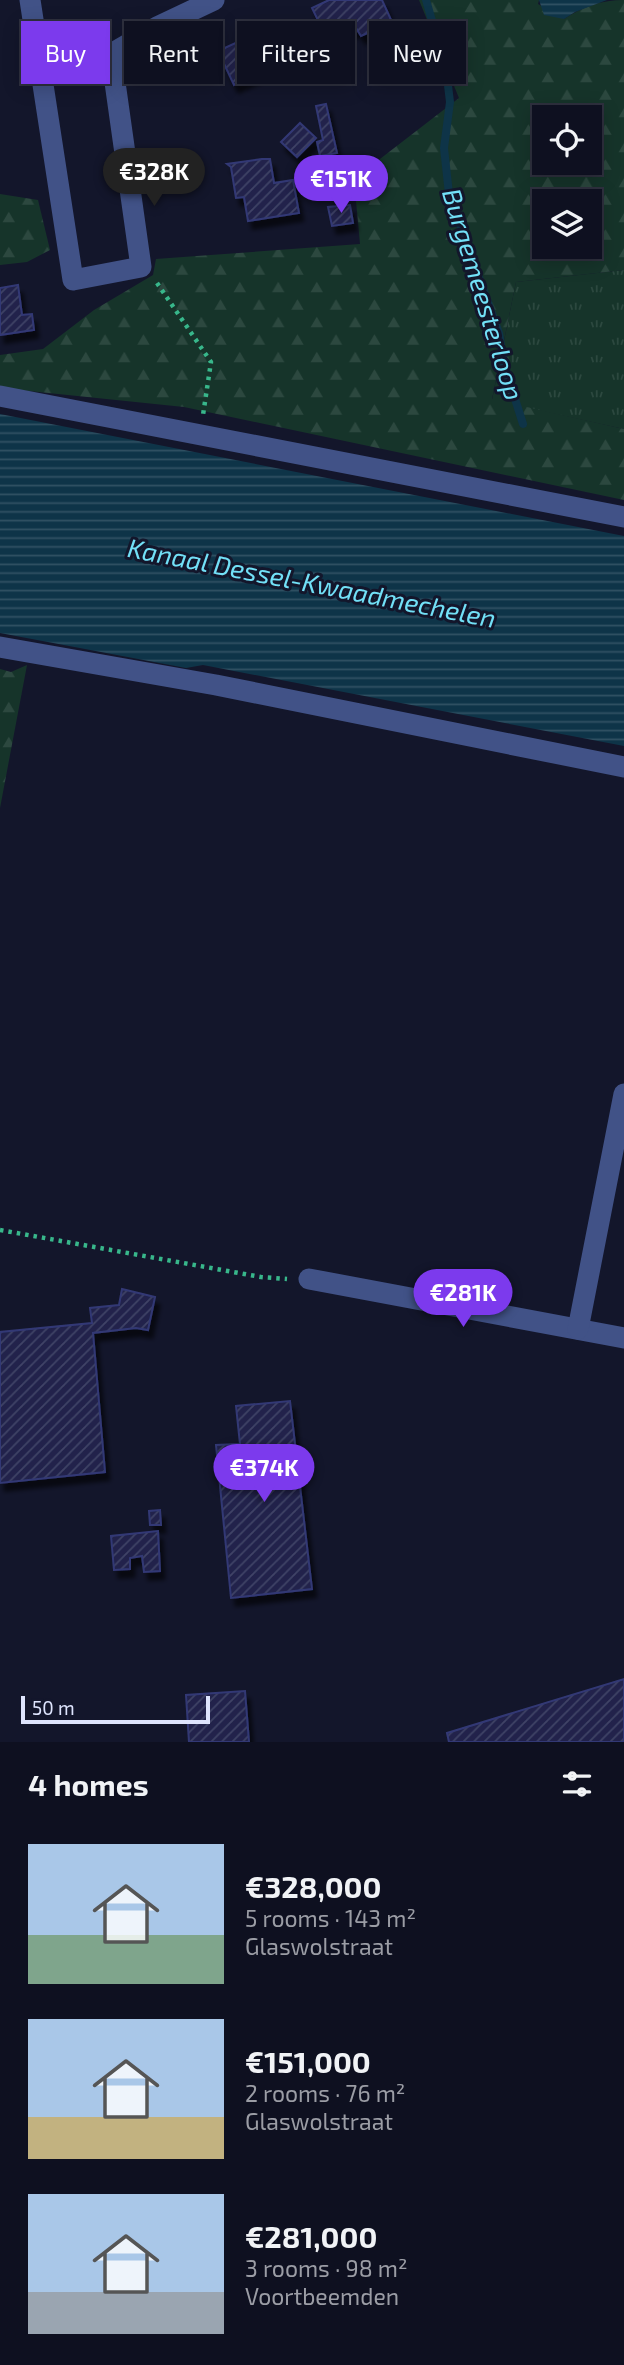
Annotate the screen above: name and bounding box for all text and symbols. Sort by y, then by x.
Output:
chip: Buy [21,21,110,84]
chip: Rent [124,21,223,84]
chip: Filters [237,21,355,84]
chip: New [369,21,466,84]
map controls [532,105,602,259]
button: locate [532,105,602,175]
pin: €328K [105,148,203,208]
pin: €151K [292,156,390,215]
text: €328K [119,157,189,185]
text: €151K [310,164,372,192]
water label: Burgemeesterloop [437,184,531,404]
button: layers [532,189,602,259]
water label: Kanaal Dessel-Kwaadmechelen [125,531,499,633]
pin: €281K [414,1270,512,1329]
text: €281K [430,1278,496,1306]
pin: €374K [215,1444,313,1504]
text: €374K [229,1453,299,1481]
scale bar [21,1693,210,1725]
text: 50 m [32,1696,75,1719]
icon: filters [558,1765,596,1803]
text: 4 homes [28,1766,149,1802]
text: €328,000 [245,1868,381,1904]
icon: home [84,1872,168,1956]
text: 5 rooms · 143 m² [245,1904,416,1932]
text: Glaswolstraat [245,1932,393,1960]
text: €151,000 [245,2043,371,2079]
icon: home [84,2047,168,2131]
text: 2 rooms · 76 m² [245,2079,405,2107]
text: Glaswolstraat [245,2107,393,2135]
text: €281,000 [245,2218,377,2254]
icon: home [84,2222,168,2306]
text: 3 rooms · 98 m² [245,2254,407,2282]
text: Voortbeemden [245,2282,399,2310]

